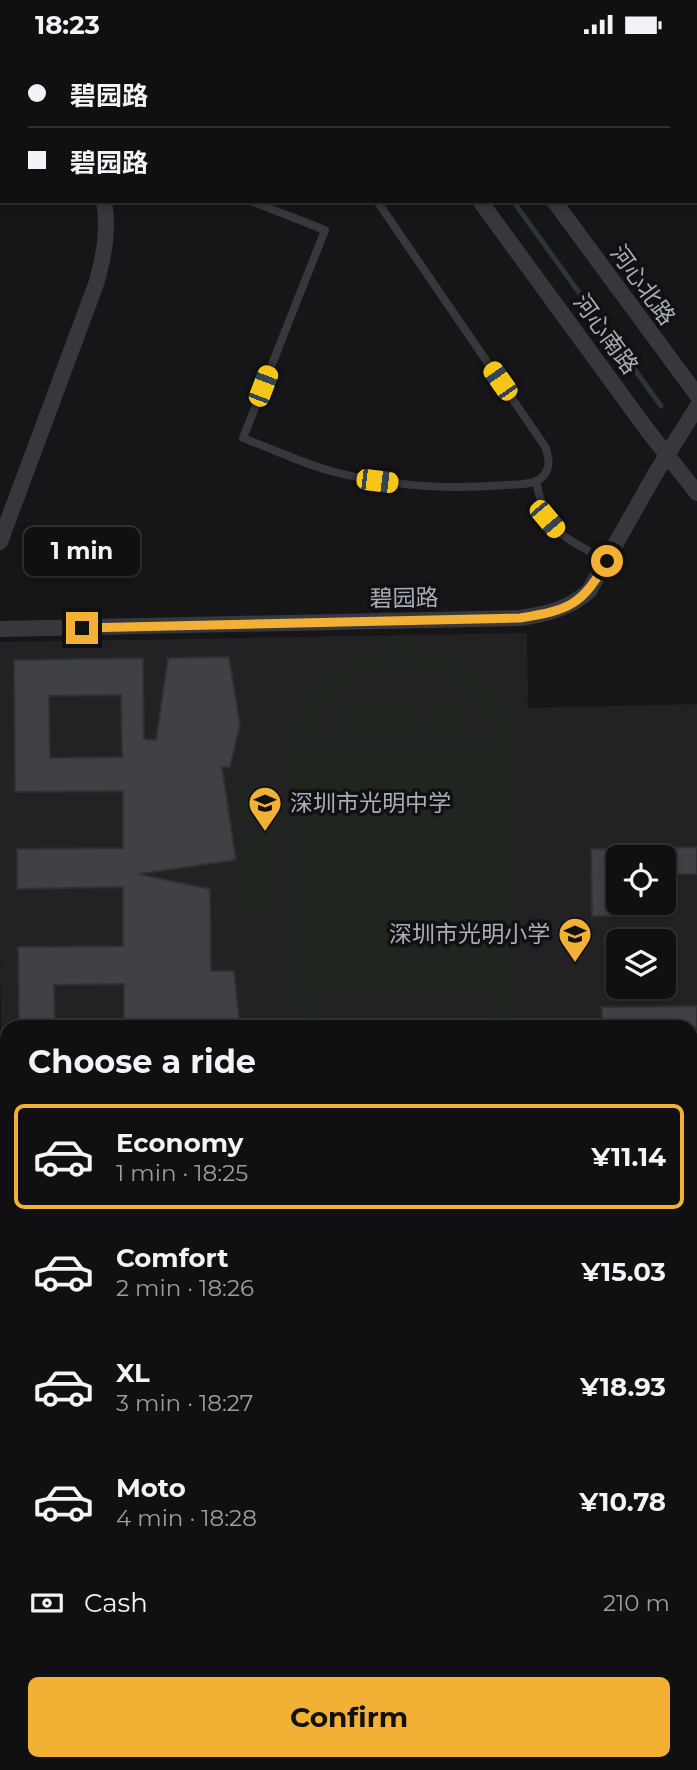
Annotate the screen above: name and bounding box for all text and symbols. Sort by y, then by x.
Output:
text: 18:23 [35,9,100,41]
text: 碧园路 [70,80,148,112]
text: 碧园路 [70,147,148,179]
street label: 河心北路 [605,240,681,330]
street label: 河心南路 [568,289,644,379]
car [480,358,521,404]
car [246,363,281,409]
car [355,468,400,494]
car [526,496,569,542]
callout: 1 min [24,526,140,575]
text: 1 min [51,537,113,565]
route start [591,545,623,577]
street label: 碧园路 [369,583,439,613]
route end [66,612,98,644]
school or university icon: 深圳市光明中学 [246,784,284,833]
place label: 深圳市光明中学 [290,789,451,817]
map controls [606,845,676,999]
button: locate [606,845,676,915]
school or university icon: 深圳市光明小学 [556,915,594,964]
place label: 深圳市光明小学 [389,920,550,948]
button: layers [606,929,676,999]
text: Choose a ride [28,1042,256,1081]
icon: car [32,1125,95,1188]
text: Economy [116,1127,243,1159]
text: ¥11.14 [591,1141,666,1173]
text: 1 min · 18:25 [116,1159,248,1187]
icon: car [32,1240,95,1303]
text: Comfort [116,1242,228,1274]
text: ¥15.03 [581,1256,666,1288]
text: 2 min · 18:26 [116,1274,254,1302]
icon: car [32,1355,95,1418]
text: XL [116,1357,150,1389]
text: ¥18.93 [580,1371,666,1403]
text: 3 min · 18:27 [116,1389,253,1417]
icon: car [32,1470,95,1533]
text: Moto [116,1472,186,1504]
text: ¥10.78 [579,1486,666,1518]
text: 4 min · 18:28 [116,1504,257,1532]
icon: cash [28,1584,66,1622]
text: Cash [84,1587,148,1619]
text: 210 m [603,1589,670,1617]
button: Confirm [28,1677,670,1757]

